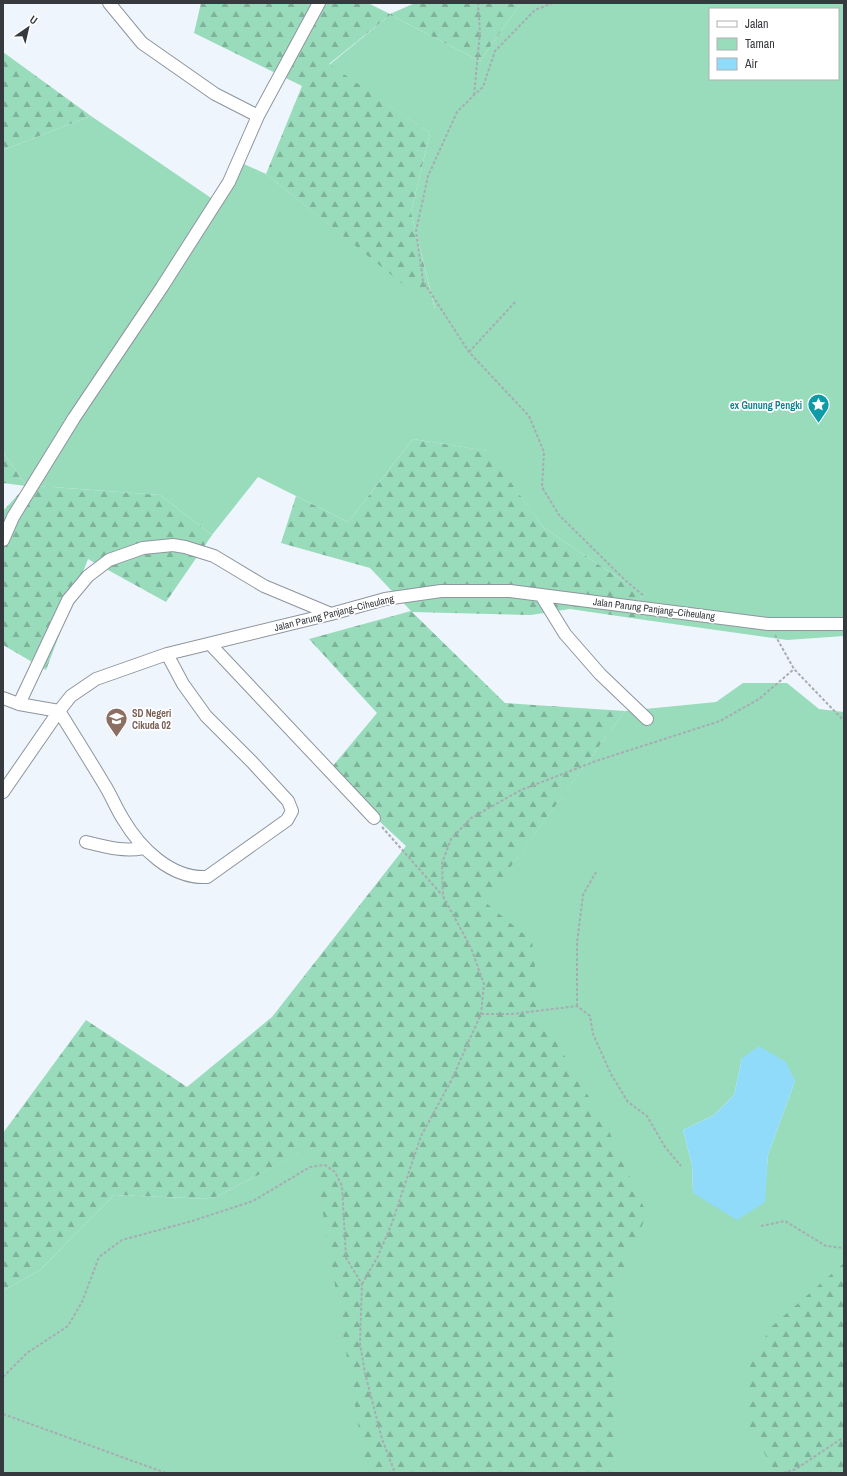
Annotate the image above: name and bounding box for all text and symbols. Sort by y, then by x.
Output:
north arrow [8,8,48,48]
legend [709,8,839,80]
text: U [27,12,40,27]
text: Jalan [745,16,769,32]
text: Taman [745,36,775,52]
text: Air [744,56,758,72]
place icon: ex Gunung Pengki [805,392,831,425]
place label: ex Gunung Pengki [730,399,802,412]
street label: Jalan Parung Panjang–Ciheulang [273,592,395,634]
street label: Jalan Parung Panjang–Ciheulang [592,595,716,623]
school or university icon: SD Negeri Cikuda 02 [104,706,130,739]
place label: SD Negeri Cikuda 02 [132,707,171,732]

